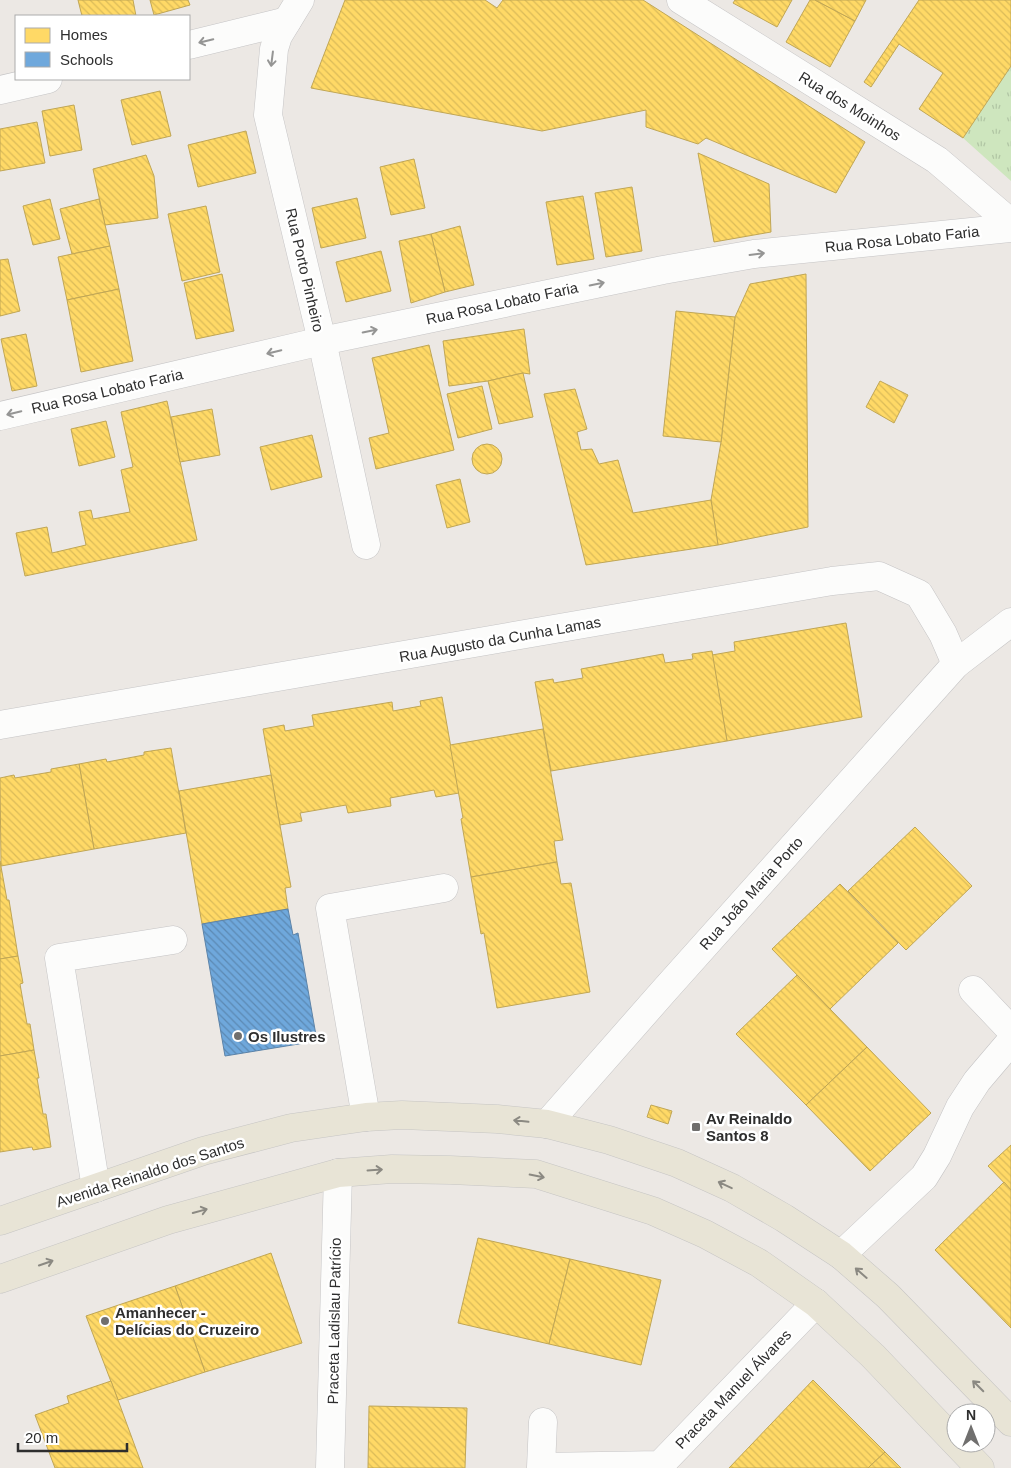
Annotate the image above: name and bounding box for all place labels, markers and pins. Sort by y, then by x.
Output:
place label: Os Ilustres [248,1028,326,1045]
marker: Os Ilustres [232,1030,244,1042]
place label: Av Reinaldo Santos 8 [706,1110,792,1144]
marker: Av Reinaldo Santos 8 [690,1121,702,1133]
place label: Amanhecer - Delícias do Cruzeiro [115,1304,259,1338]
marker: Amanhecer - Delícias do Cruzeiro [99,1315,111,1327]

